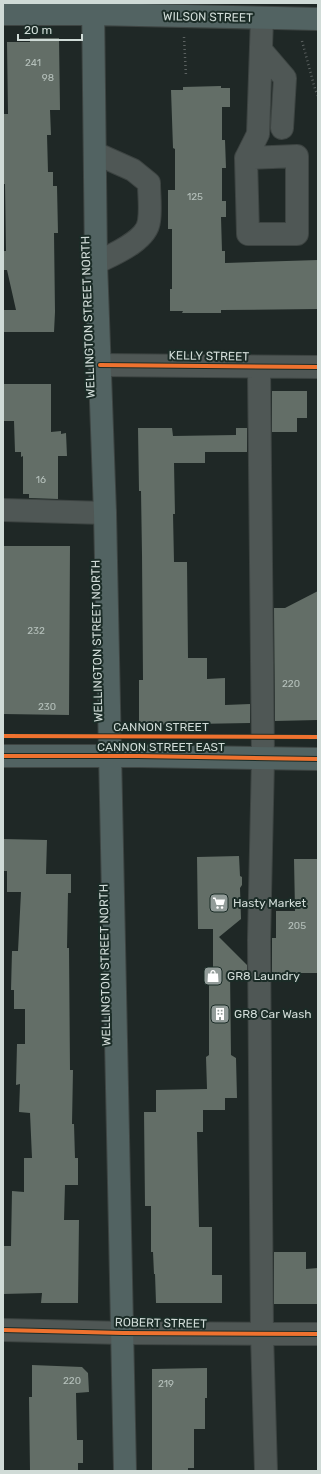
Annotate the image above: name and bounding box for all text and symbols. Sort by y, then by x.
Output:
street label: WILSON STREET [163,9,253,25]
scale bar [18,16,82,42]
text: 20 m [24,23,52,37]
house number: 241 [25,57,41,69]
house number: 98 [42,72,54,84]
house number: 125 [187,191,203,203]
street label: WELLINGTON STREET NORTH [78,236,98,398]
street label: KELLY STREET [169,348,250,364]
house number: 16 [36,474,46,486]
street label: WELLINGTON STREET NORTH [89,560,105,722]
house number: 232 [27,625,45,637]
house number: 220 [282,678,300,690]
house number: 230 [38,701,56,713]
street label: CANNON STREET [113,720,209,734]
street label: CANNON STREET EAST [97,740,225,754]
street label: WELLINGTON STREET NORTH [97,884,113,1046]
supermarket icon: Hasty Market [208,892,230,914]
place label: Hasty Market [233,896,307,910]
house number: 205 [288,920,306,932]
shop icon: GR8 Laundry [202,965,224,987]
place label: GR8 Laundry [227,969,300,983]
building icon: GR8 Car Wash [209,1003,231,1025]
place label: GR8 Car Wash [234,1007,312,1021]
street label: ROBERT STREET [115,1315,207,1331]
house number: 220 [63,1375,81,1387]
house number: 219 [158,1378,174,1390]

